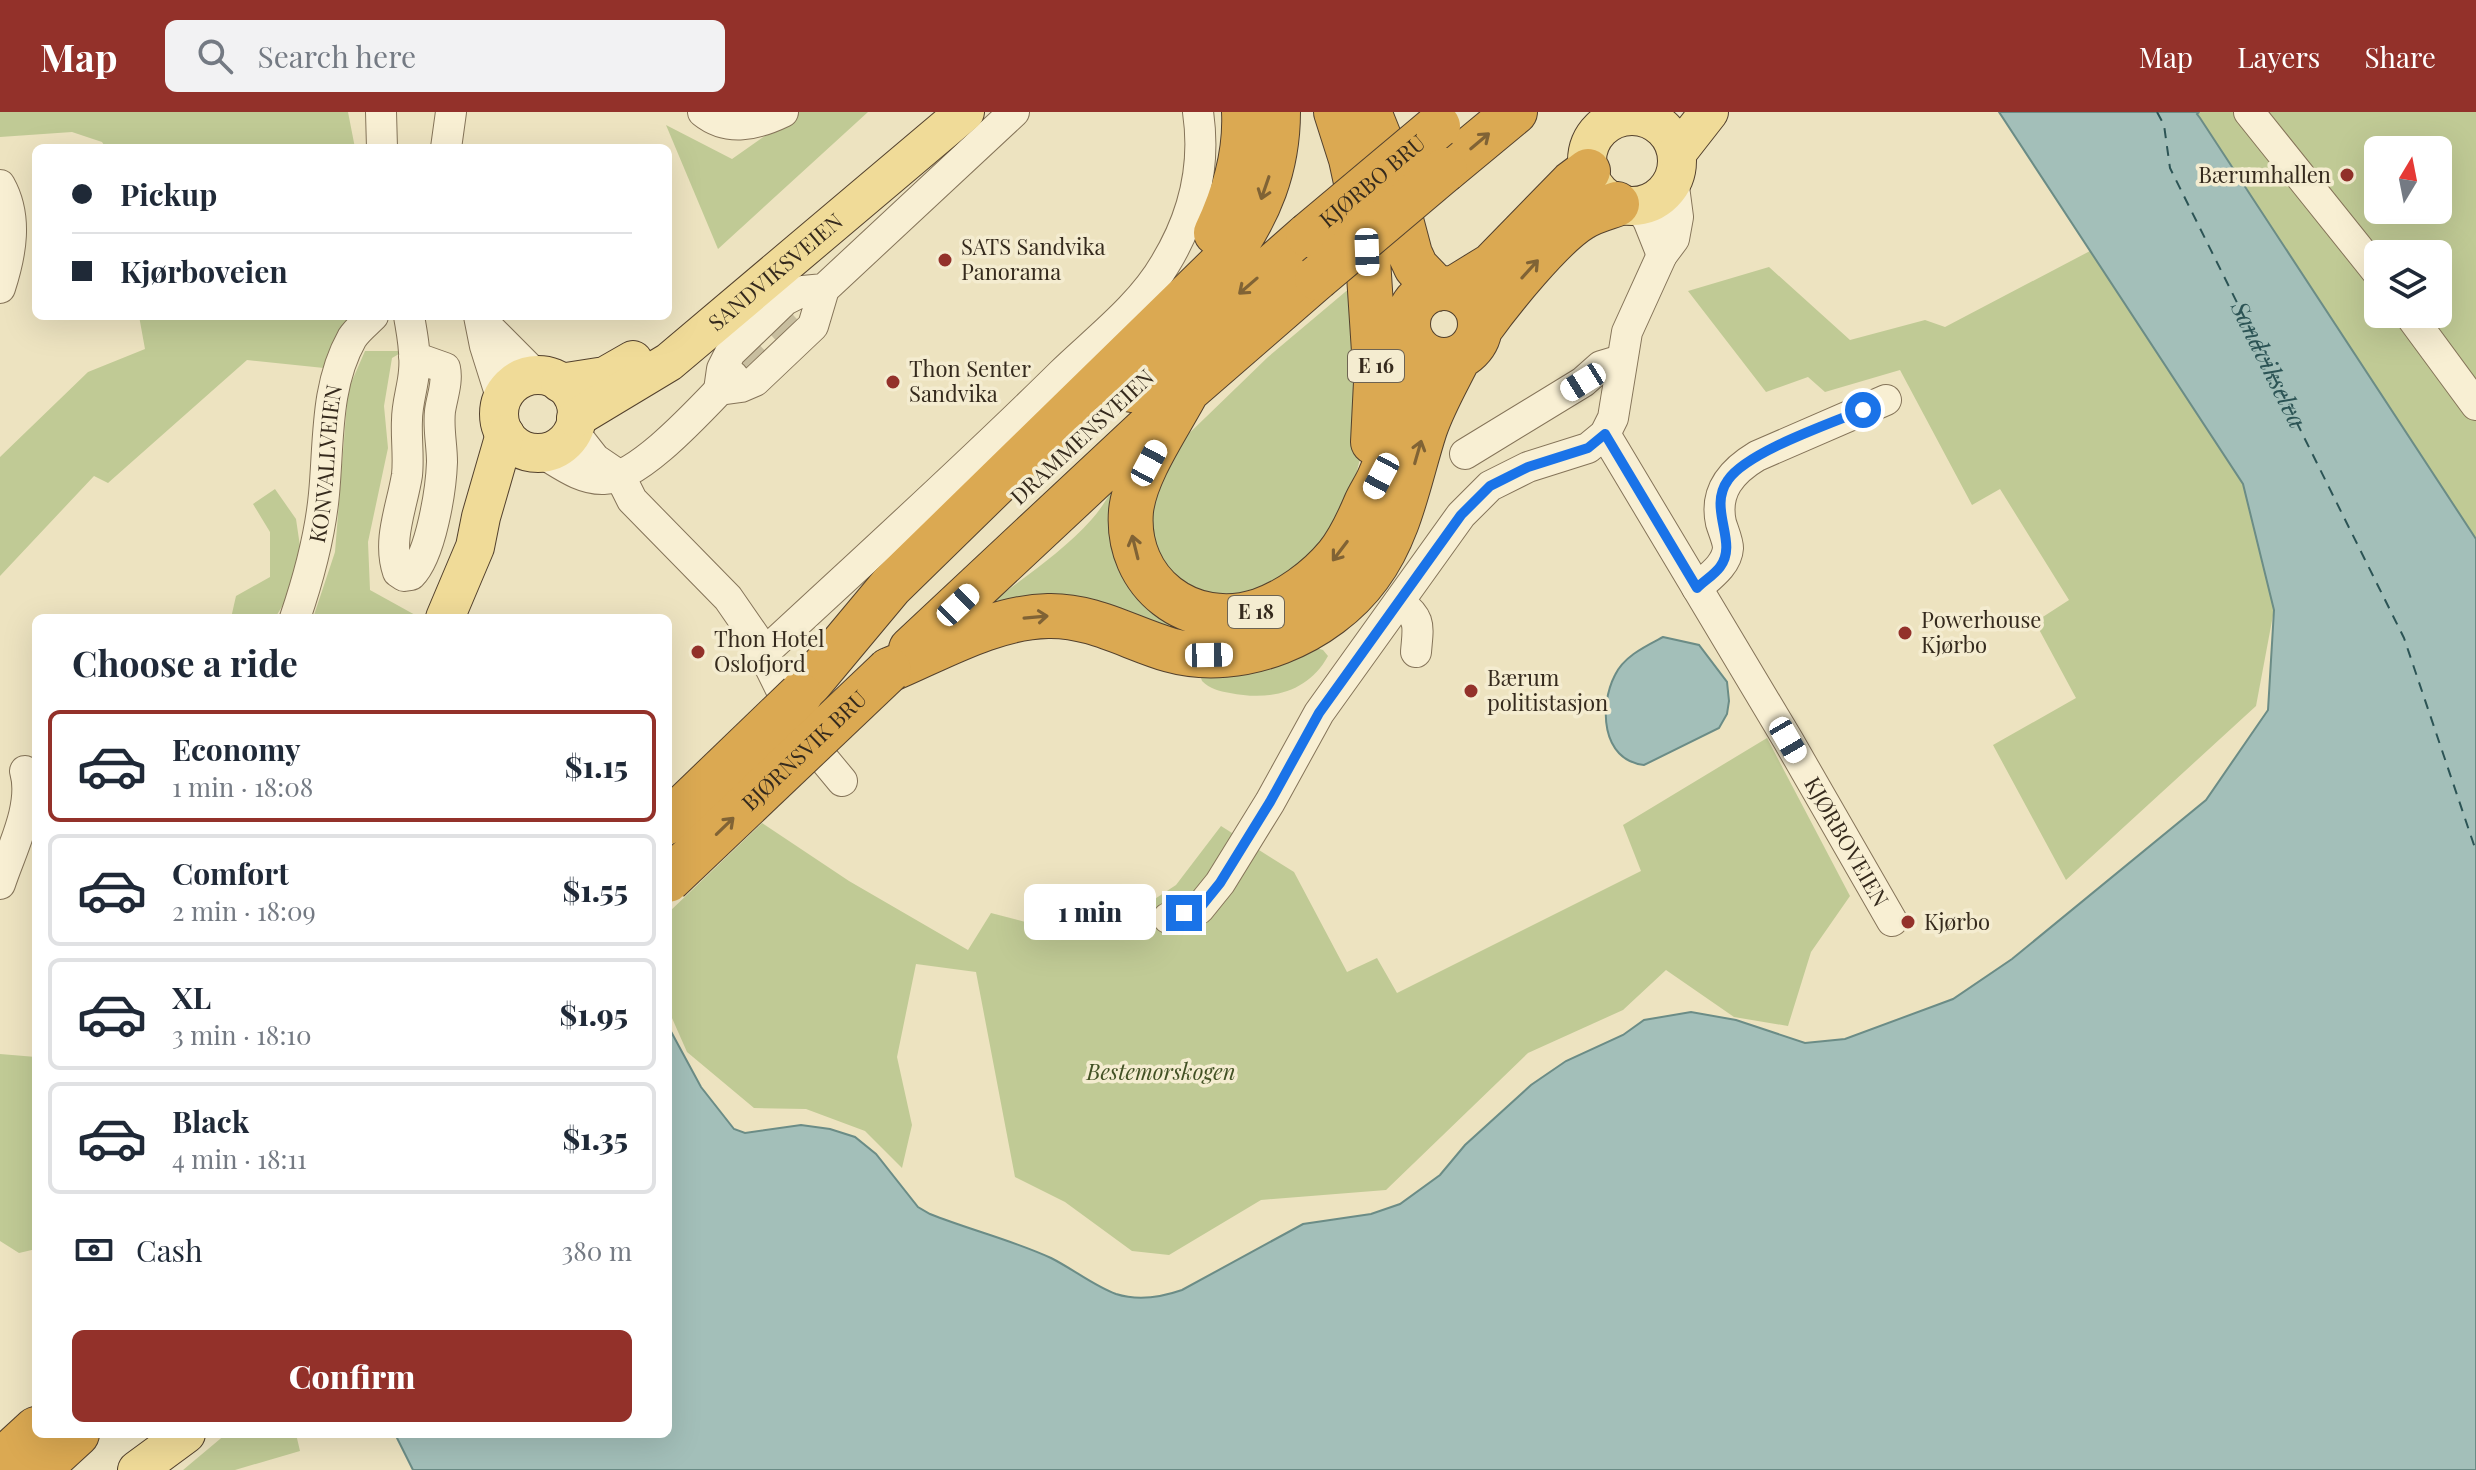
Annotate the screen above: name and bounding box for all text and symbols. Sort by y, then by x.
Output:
search box [165,20,725,92]
text: Map [40,31,117,82]
icon: search [193,34,237,78]
text: Search here [257,36,416,76]
text: Map [2139,38,2193,75]
text: Layers [2237,38,2320,75]
text: Share [2364,38,2436,75]
street label: KJØRBO BRU [1312,127,1431,234]
one-way arrow [1469,132,1490,150]
north arrow [2364,136,2452,224]
map controls [2364,136,2452,328]
place label: Bærumhallen [2198,159,2331,189]
marker: Bærumhallen [2338,166,2356,184]
text: Pickup [120,174,217,214]
one-way arrow [1257,176,1272,201]
street label: SANDVIKSVEIEN [701,206,849,337]
car [1354,228,1380,276]
place label: SATS Sandvika Panorama [961,231,1105,286]
button: layers [2364,240,2452,328]
text: Kjørboveien [120,251,288,291]
marker: SATS Sandvika Panorama [936,251,954,269]
one-way arrow [1521,260,1539,280]
one-way arrow [1239,277,1259,295]
water label: Sandvikselva [2224,294,2315,433]
road number: E 16 [1348,350,1404,382]
place label: Thon Senter Sandvika [909,353,1031,408]
car [1556,359,1610,405]
street label: DRAMMENSVEIEN [1003,362,1160,511]
marker: Thon Senter Sandvika [884,373,902,391]
street label: KONVALLVEIEN [301,382,348,545]
route start [1845,392,1881,428]
car [1127,436,1171,490]
one-way arrow [1411,440,1426,466]
car [1359,449,1403,503]
one-way arrow [1127,535,1142,561]
one-way arrow [1332,540,1349,561]
car [932,580,984,630]
road number: E 18 [1228,596,1284,628]
place label: Powerhouse Kjørbo [1921,604,2042,659]
one-way arrow [1022,609,1049,624]
place label: Thon Hotel Oslofjord [714,623,825,678]
marker: Powerhouse Kjørbo [1896,624,1914,642]
text: Choose a ride [72,638,298,686]
marker: Thon Hotel Oslofjord [689,643,707,661]
car [1185,643,1233,667]
place label: Bærum politistasjon [1487,662,1608,717]
marker: Bærum politistasjon [1462,682,1480,700]
street label: BJØRNSVIK BRU [734,683,873,817]
car [1766,713,1810,767]
text: Economy [172,729,301,769]
icon: car [76,730,148,802]
text: $1.15 [565,746,628,786]
text: 1 min · 18:08 [172,769,313,804]
street label: KJØRBOVEIEN [1798,771,1897,912]
one-way arrow [714,817,734,836]
text: Comfort [172,853,289,893]
icon: car [76,854,148,926]
text: $1.55 [562,870,628,910]
callout: 1 min [1024,885,1156,941]
text: 2 min · 18:09 [172,893,316,928]
text: 1 min [1058,894,1122,929]
route end [1166,895,1202,931]
place label: Kjørbo [1924,906,1990,936]
marker: Kjørbo [1899,913,1917,931]
text: XL [172,977,211,1017]
icon: car [76,978,148,1050]
text: $1.95 [559,994,628,1034]
text: 3 min · 18:10 [172,1017,312,1052]
park label: Bestemorskogen [1086,1056,1236,1086]
text: Black [172,1101,249,1141]
icon: car [76,1102,148,1174]
text: $1.35 [562,1118,628,1158]
text: 4 min · 18:11 [172,1141,307,1176]
icon: cash [72,1228,116,1272]
text: Cash [136,1230,203,1270]
text: 380 m [562,1233,632,1268]
button: Confirm [72,1330,632,1422]

